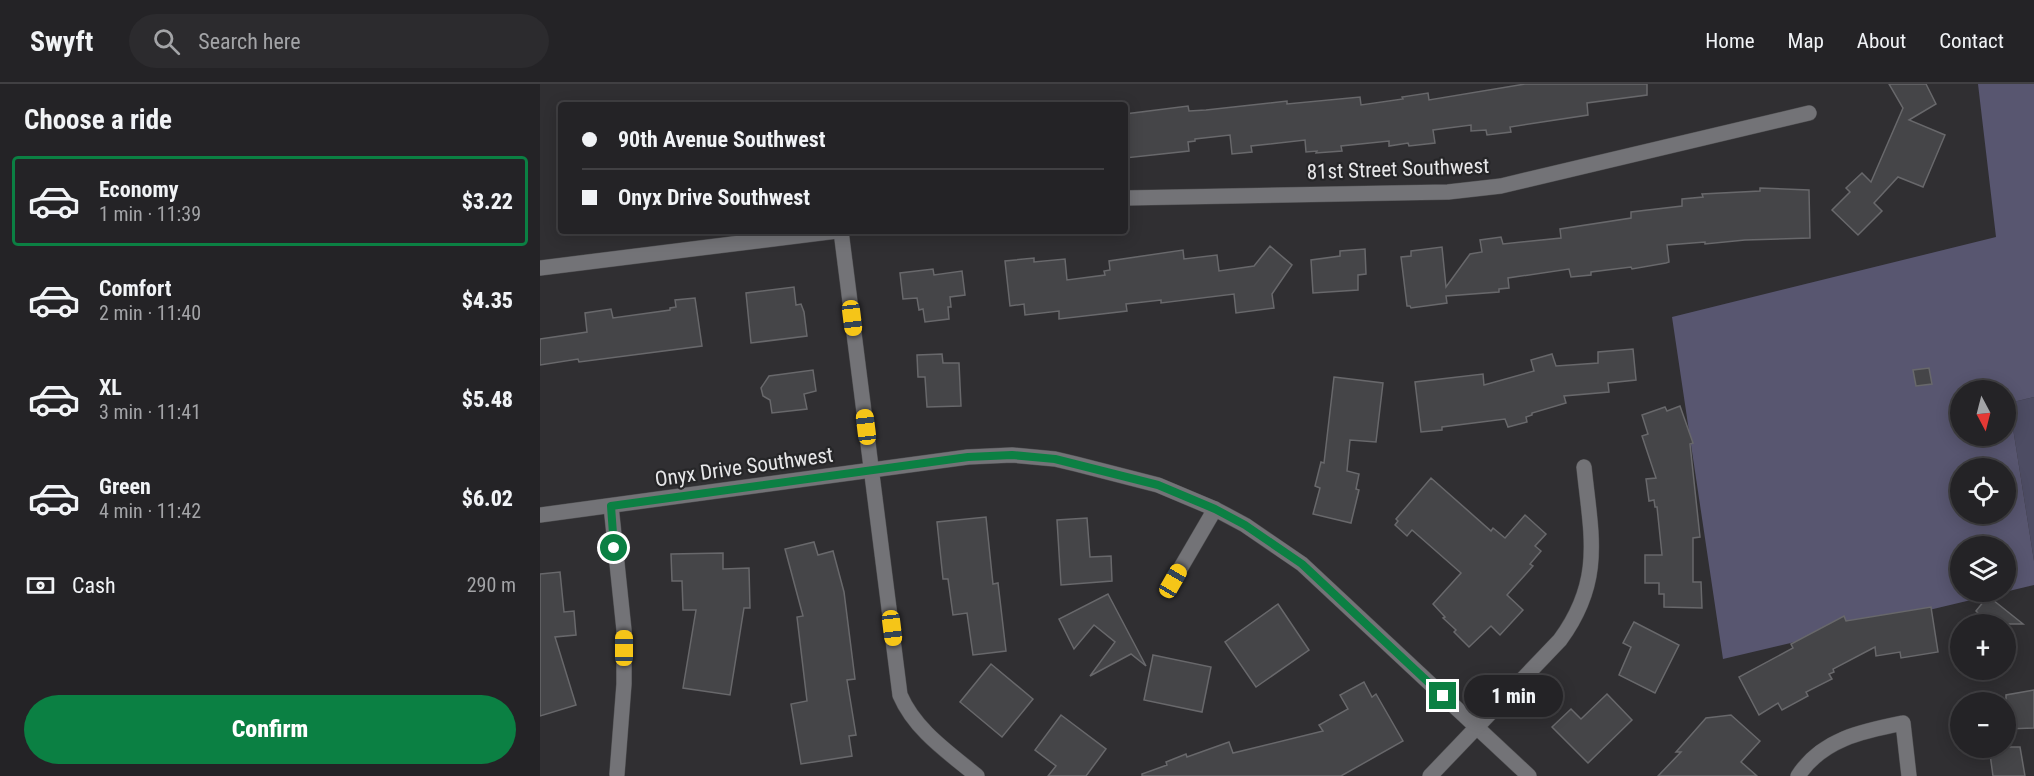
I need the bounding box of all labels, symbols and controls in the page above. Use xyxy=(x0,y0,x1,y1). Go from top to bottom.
search box xyxy=(129,14,549,68)
text: Swyft xyxy=(30,25,93,58)
icon: search xyxy=(150,25,183,58)
text: Search here xyxy=(198,29,301,54)
text: Home xyxy=(1705,29,1755,53)
text: Map xyxy=(1788,29,1824,53)
text: About xyxy=(1857,29,1906,53)
text: Contact xyxy=(1939,29,2004,53)
text: Choose a ride xyxy=(24,104,172,136)
text: 90th Avenue Southwest xyxy=(618,127,825,152)
street label: 81st Street Southwest xyxy=(1306,154,1490,184)
icon: car xyxy=(27,174,81,228)
text: Economy xyxy=(99,177,179,202)
text: Onyx Drive Southwest xyxy=(618,185,810,210)
text: $3.22 xyxy=(462,189,513,214)
text: 1 min · 11:39 xyxy=(99,202,201,226)
icon: car xyxy=(27,273,81,327)
text: Comfort xyxy=(99,276,172,301)
text: $4.35 xyxy=(462,288,513,313)
car xyxy=(841,299,863,337)
text: 2 min · 11:40 xyxy=(99,301,201,325)
icon: car xyxy=(27,372,81,426)
text: XL xyxy=(99,375,122,400)
north arrow xyxy=(1950,380,2016,446)
map controls xyxy=(1950,380,2016,758)
text: $5.48 xyxy=(462,387,513,412)
text: 3 min · 11:41 xyxy=(99,400,201,424)
car xyxy=(855,408,877,446)
street label: Onyx Drive Southwest xyxy=(653,443,835,491)
button: locate xyxy=(1950,458,2016,524)
icon: car xyxy=(27,471,81,525)
text: Green xyxy=(99,474,151,499)
text: $6.02 xyxy=(462,486,513,511)
text: 4 min · 11:42 xyxy=(99,499,201,523)
route start xyxy=(600,534,627,561)
button: layers xyxy=(1950,536,2016,602)
car xyxy=(1156,561,1190,601)
icon: cash xyxy=(24,569,57,602)
text: Cash xyxy=(72,573,116,598)
text: 290 m xyxy=(467,573,516,597)
car xyxy=(881,609,903,647)
button: + xyxy=(1950,614,2016,680)
car xyxy=(615,630,633,666)
callout: 1 min xyxy=(1464,675,1563,717)
route end xyxy=(1429,682,1456,709)
text: 1 min xyxy=(1491,684,1536,708)
button: − xyxy=(1950,692,2016,758)
button: Confirm xyxy=(24,695,516,764)

